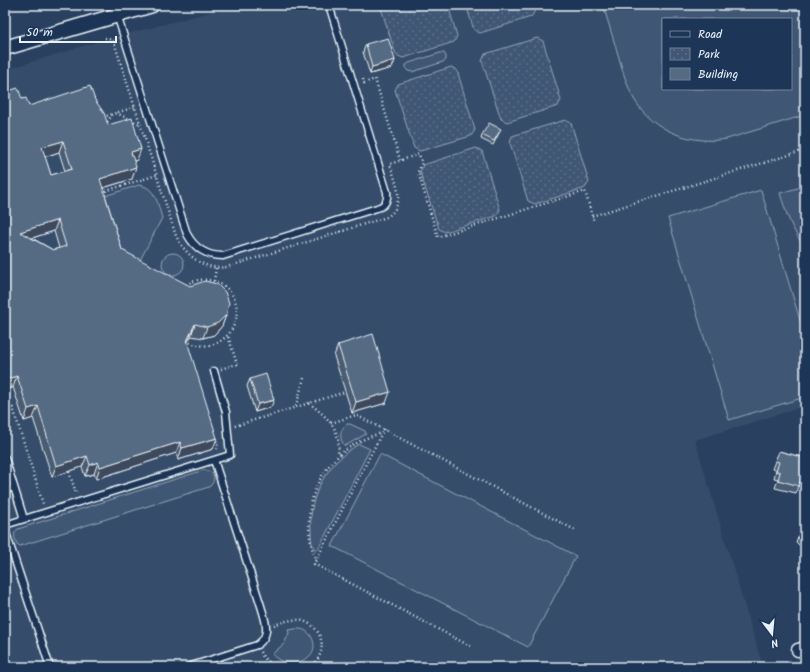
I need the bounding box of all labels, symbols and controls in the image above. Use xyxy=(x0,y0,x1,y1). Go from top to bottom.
scale bar xyxy=(20,18,116,44)
legend xyxy=(662,18,792,90)
text: 50 m xyxy=(26,23,53,42)
text: Road xyxy=(698,25,723,44)
text: Park xyxy=(698,45,720,64)
text: Building xyxy=(698,65,738,84)
north arrow xyxy=(752,614,792,654)
text: N xyxy=(769,633,780,652)

